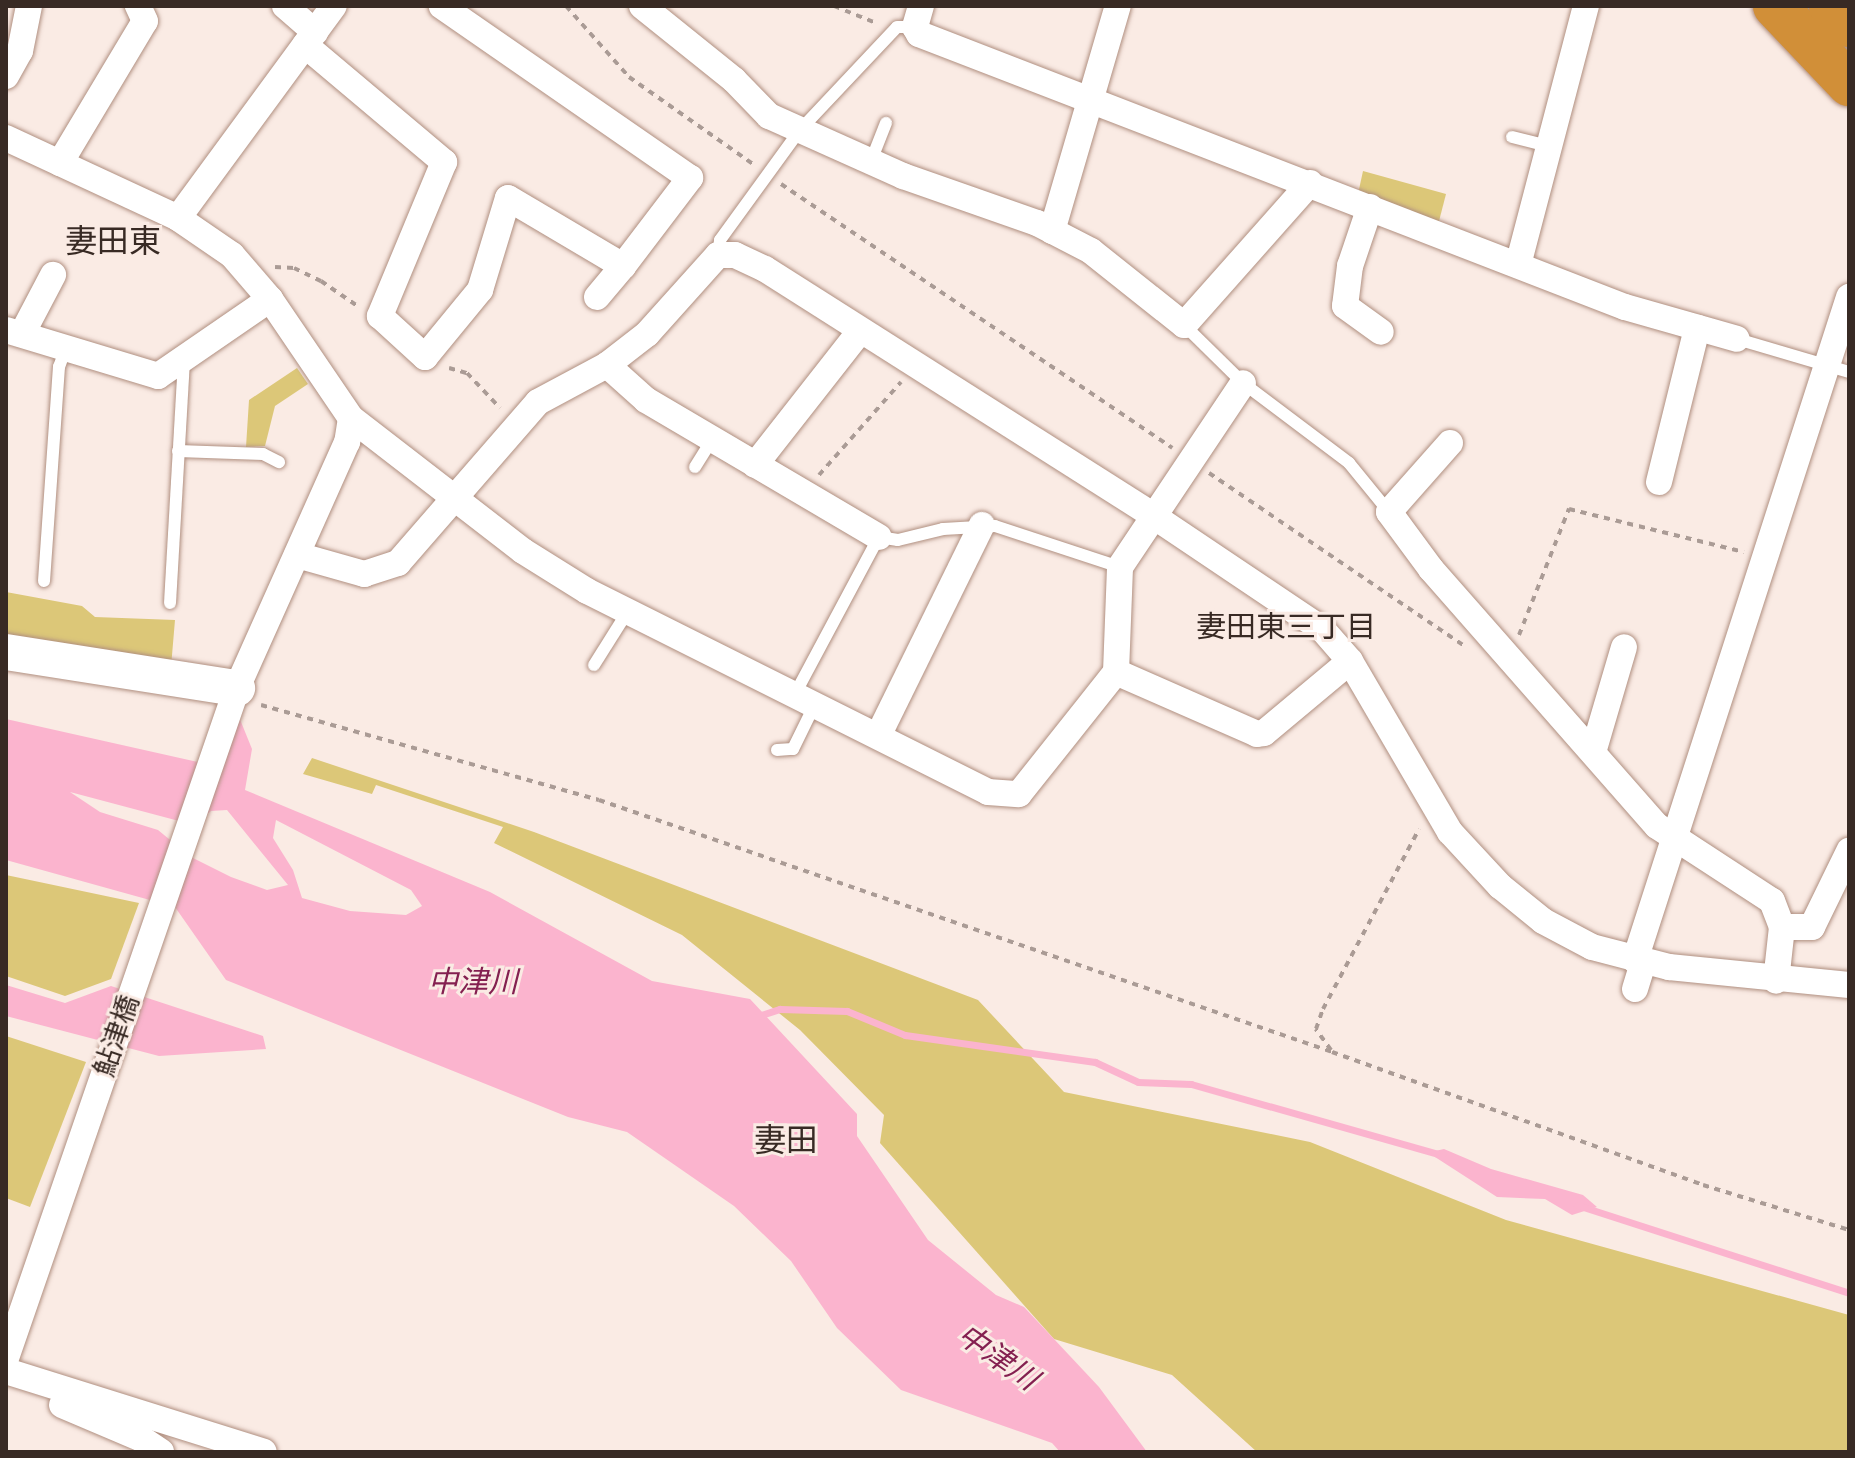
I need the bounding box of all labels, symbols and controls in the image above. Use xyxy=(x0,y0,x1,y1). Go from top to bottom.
district label: 妻田東 xyxy=(65,223,161,261)
district label: 妻田東三丁目 xyxy=(1196,610,1376,646)
water label: 中津川 xyxy=(428,965,518,1001)
street label: 鮎津橋 xyxy=(87,991,147,1081)
district label: 妻田 xyxy=(754,1122,818,1160)
water label: 中津川 xyxy=(950,1317,1044,1399)

